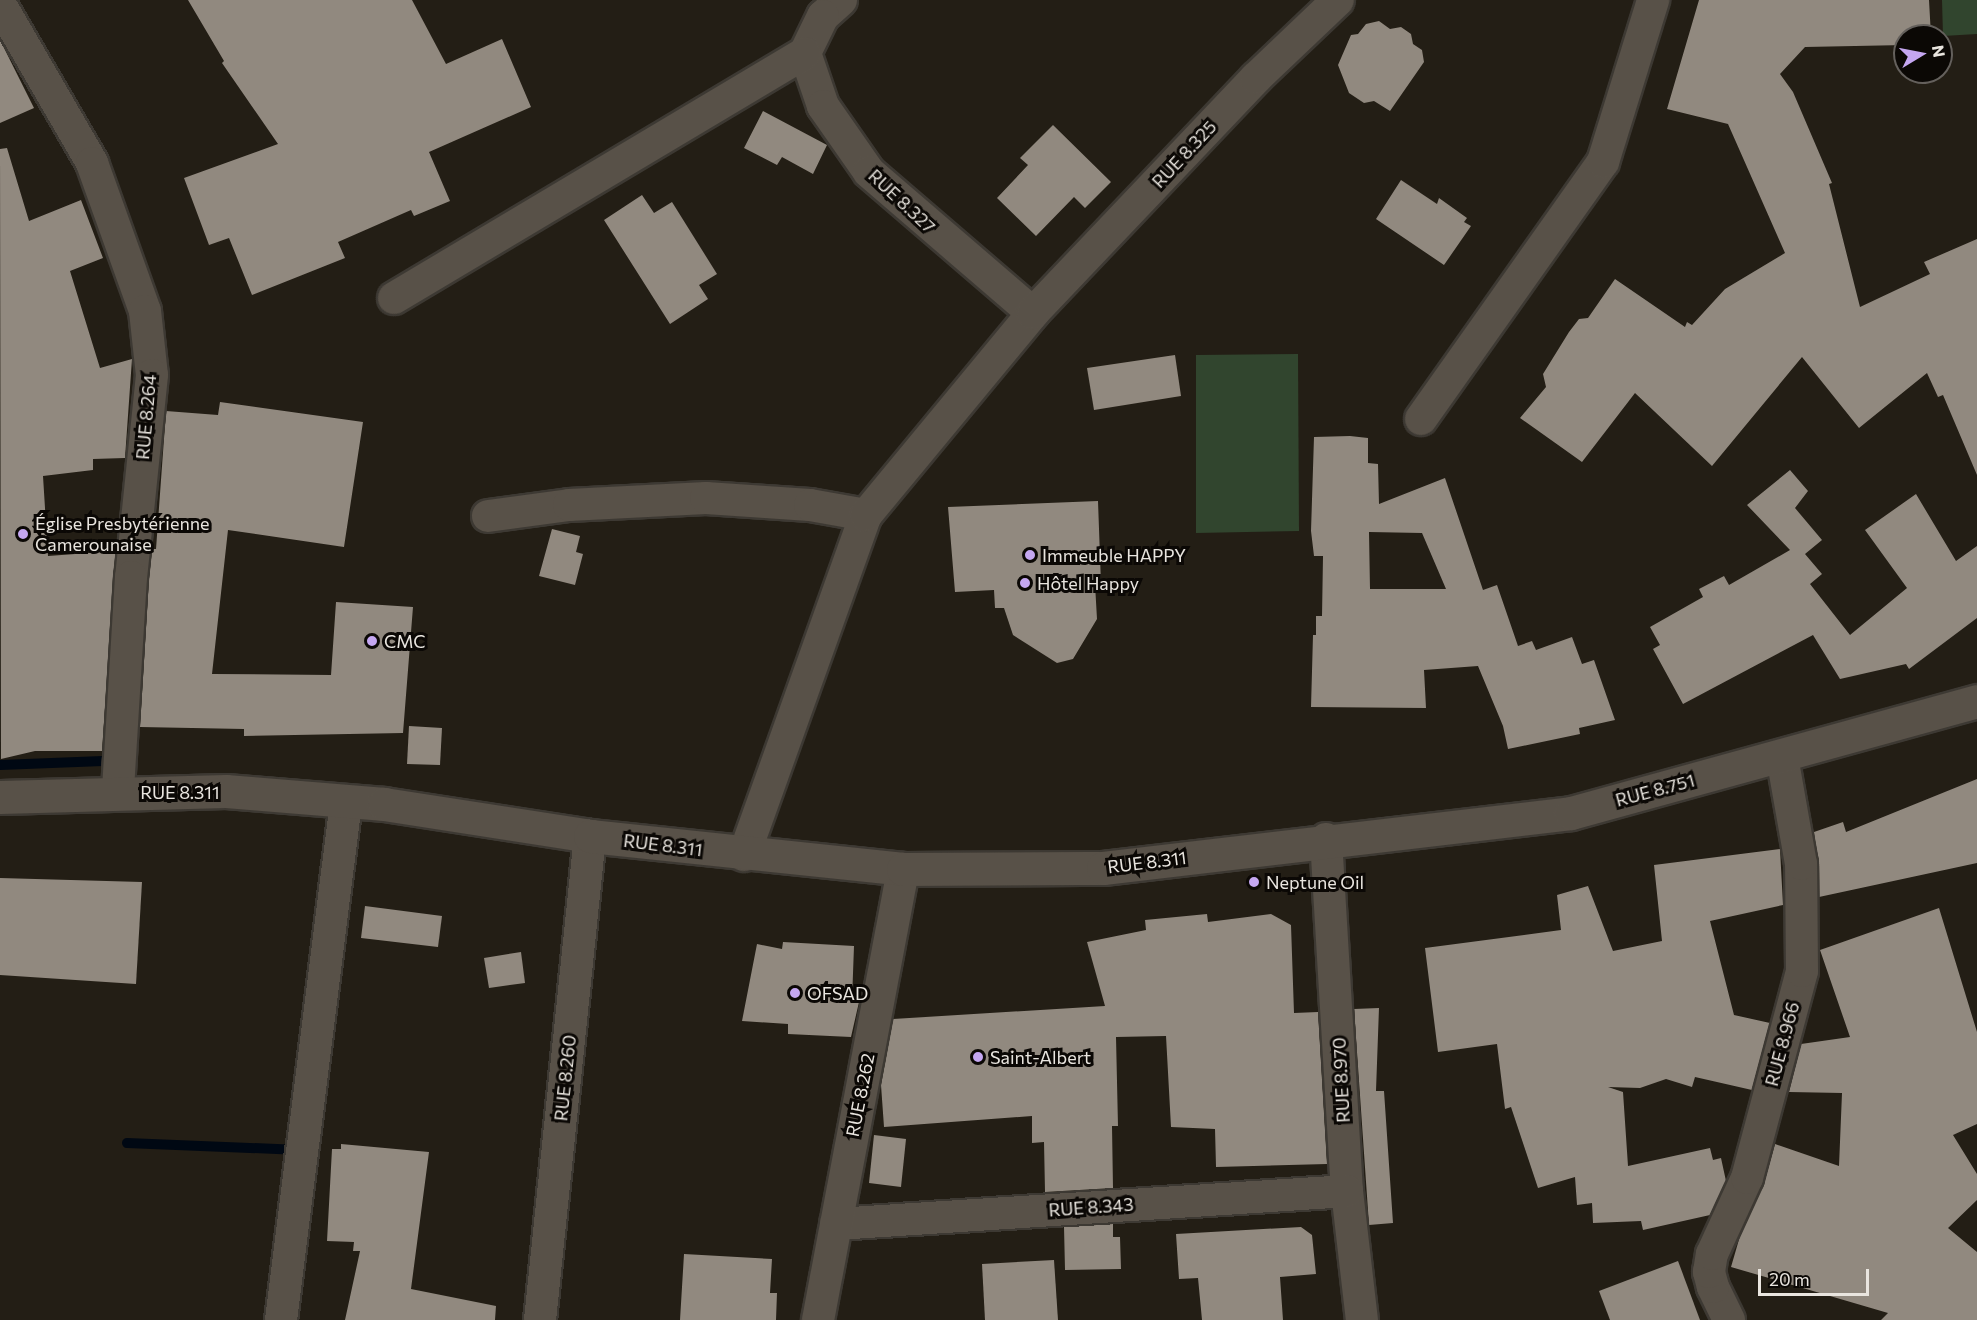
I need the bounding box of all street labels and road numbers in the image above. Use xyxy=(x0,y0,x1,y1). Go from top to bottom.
street label: RUE 8.325 xyxy=(1147,116,1221,192)
street label: RUE 8.327 xyxy=(864,165,940,237)
street label: RUE 8.264 xyxy=(132,373,160,461)
street label: RUE 8.751 xyxy=(1613,769,1697,811)
street label: RUE 8.311 xyxy=(140,781,220,803)
street label: RUE 8.311 xyxy=(622,829,704,861)
street label: RUE 8.311 xyxy=(1106,846,1188,878)
street label: RUE 8.966 xyxy=(1760,1000,1804,1088)
street label: RUE 8.260 xyxy=(550,1034,580,1122)
street label: RUE 8.970 xyxy=(1328,1037,1354,1123)
street label: RUE 8.262 xyxy=(841,1051,879,1139)
street label: RUE 8.343 xyxy=(1048,1193,1134,1221)

